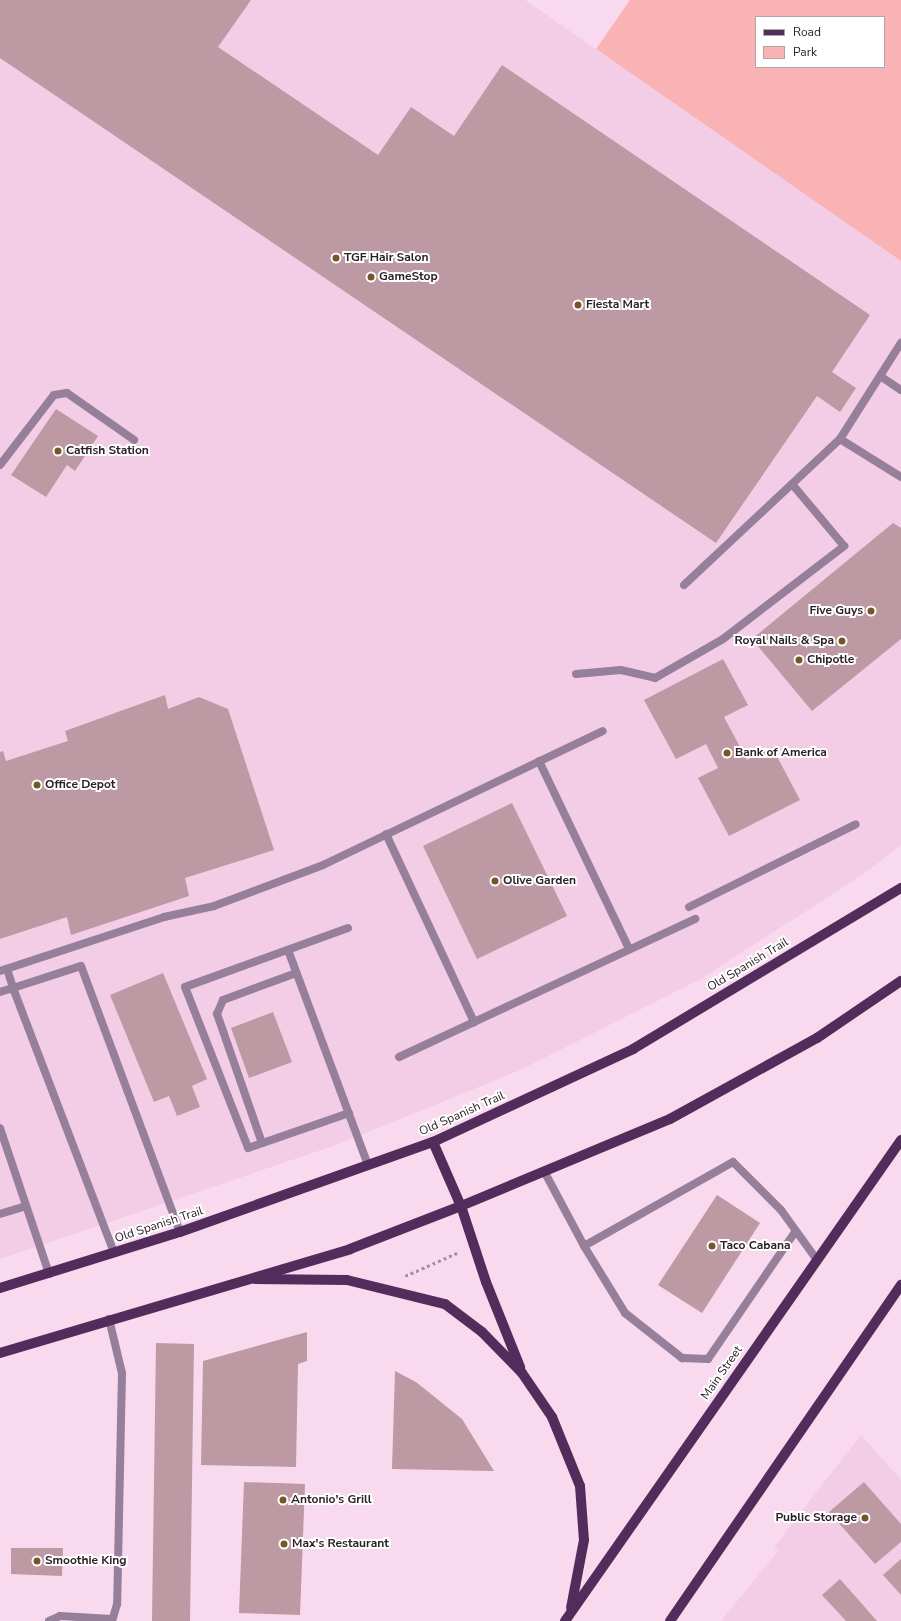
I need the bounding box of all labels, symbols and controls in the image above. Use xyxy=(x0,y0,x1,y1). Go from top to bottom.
legend xyxy=(755,16,885,68)
text: Road xyxy=(793,24,821,40)
text: Park xyxy=(793,44,817,60)
place label: TGF Hair Salon xyxy=(344,251,428,265)
marker: TGF Hair Salon xyxy=(331,253,341,263)
place label: GameStop xyxy=(379,270,438,284)
marker: GameStop xyxy=(366,272,376,282)
place label: Fiesta Mart xyxy=(586,298,649,312)
marker: Fiesta Mart xyxy=(573,300,583,310)
place label: Catfish Station xyxy=(66,444,149,458)
marker: Catfish Station xyxy=(53,446,63,456)
place label: Five Guys xyxy=(809,604,863,618)
marker: Five Guys xyxy=(866,606,876,616)
place label: Royal Nails & Spa xyxy=(735,634,834,648)
marker: Royal Nails & Spa xyxy=(837,636,847,646)
place label: Chipotle xyxy=(807,653,854,667)
marker: Chipotle xyxy=(794,655,804,665)
place label: Bank of America xyxy=(735,746,827,760)
marker: Bank of America xyxy=(722,748,732,758)
place label: Office Depot xyxy=(45,778,115,792)
marker: Office Depot xyxy=(32,780,42,790)
place label: Olive Garden xyxy=(503,874,576,888)
marker: Olive Garden xyxy=(490,876,500,886)
street label: Old Spanish Trail xyxy=(705,935,791,995)
street label: Old Spanish Trail xyxy=(417,1089,507,1139)
street label: Old Spanish Trail xyxy=(113,1204,205,1246)
place label: Taco Cabana xyxy=(720,1239,791,1253)
marker: Taco Cabana xyxy=(707,1241,717,1251)
street label: Main Street xyxy=(698,1343,746,1403)
place label: Antonio's Grill xyxy=(291,1493,372,1507)
marker: Antonio's Grill xyxy=(278,1495,288,1505)
place label: Public Storage xyxy=(775,1511,857,1525)
marker: Public Storage xyxy=(860,1513,870,1523)
place label: Max's Restaurant xyxy=(292,1537,389,1551)
marker: Max's Restaurant xyxy=(279,1539,289,1549)
place label: Smoothie King xyxy=(45,1554,127,1568)
marker: Smoothie King xyxy=(32,1556,42,1566)

